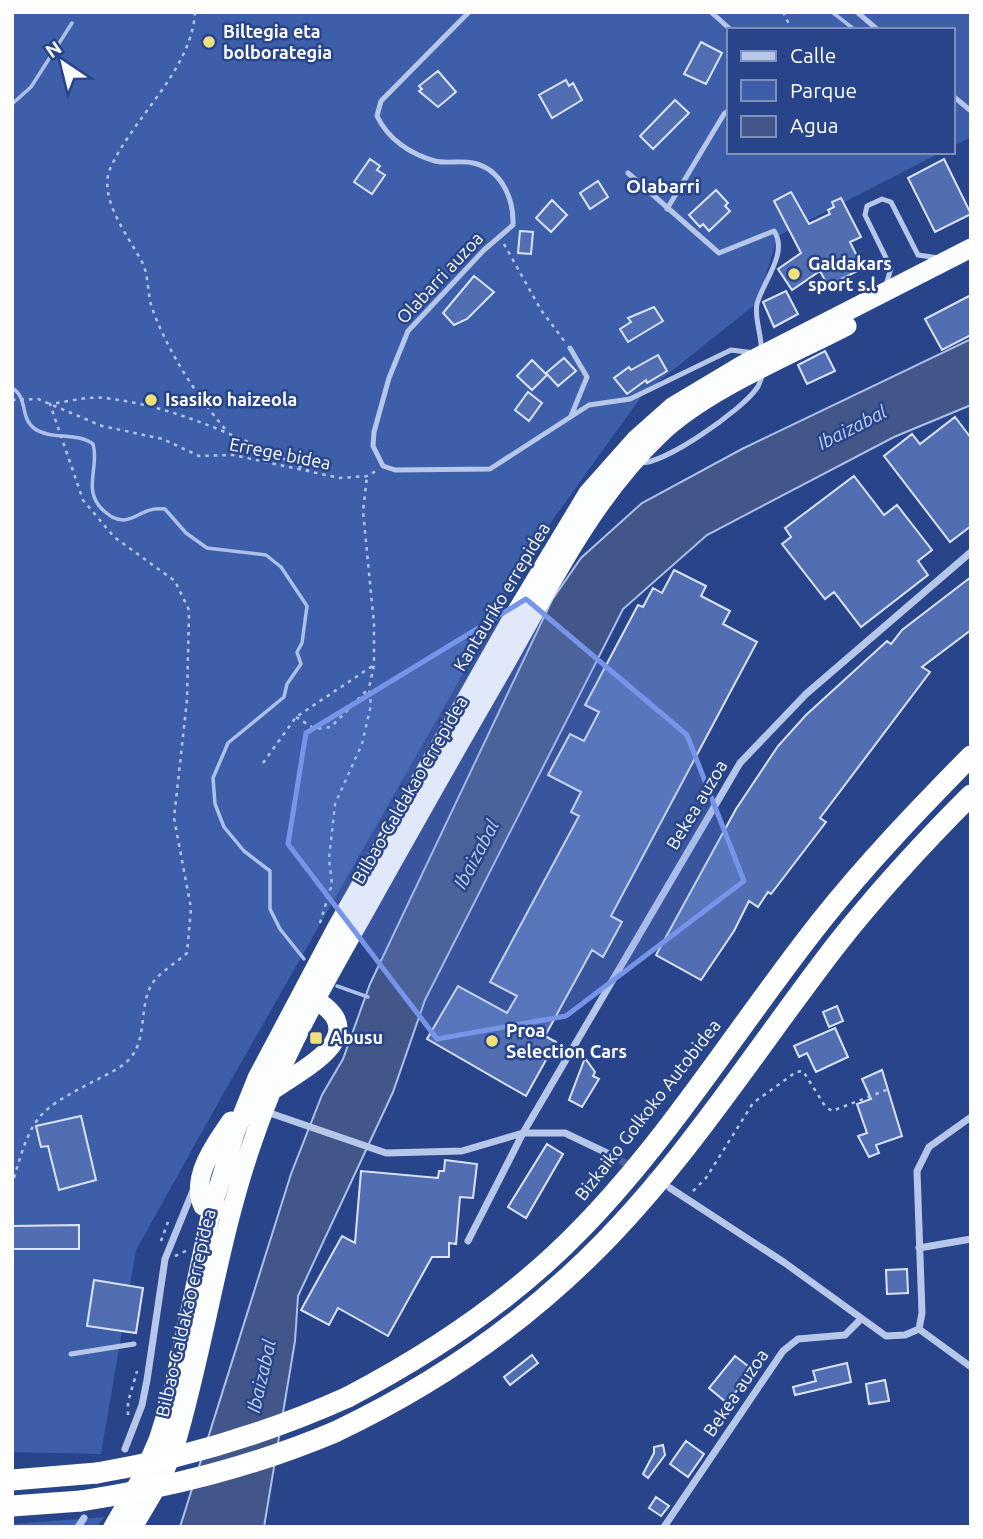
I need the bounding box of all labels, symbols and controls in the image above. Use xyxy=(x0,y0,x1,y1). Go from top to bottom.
place label: Biltegia eta bolborategia xyxy=(223,21,332,62)
north arrow xyxy=(28,28,98,98)
legend xyxy=(727,28,955,154)
marker: Biltegia eta bolborategia xyxy=(201,34,217,50)
text: N xyxy=(41,36,65,62)
text: Calle xyxy=(790,43,836,67)
text: Parque xyxy=(790,78,857,102)
text: Agua xyxy=(790,113,839,137)
district label: Olabarri xyxy=(626,175,700,197)
street label: Olabarri auzoa xyxy=(392,228,487,327)
place label: Galdakars sport s.l xyxy=(808,253,892,294)
marker: Galdakars sport s.l xyxy=(786,266,802,282)
place label: Isasiko haizeola xyxy=(165,389,297,409)
marker: Isasiko haizeola xyxy=(143,392,159,408)
water label: Ibaizabal xyxy=(814,400,891,454)
street label: Errege bidea xyxy=(228,433,333,473)
street label: Kantauriko errepidea xyxy=(449,519,553,674)
street label: Bilbao-Galdakao errepidea xyxy=(347,692,471,887)
street label: Bekea auzoa xyxy=(662,756,731,853)
water label: Ibaizabal xyxy=(449,815,504,892)
street label: Bizkaiko Golkoko Autobidea xyxy=(570,1015,724,1204)
place label: Proa Selection Cars xyxy=(506,1020,627,1061)
place label: Abusu xyxy=(330,1027,383,1047)
marker: Abusu xyxy=(308,1030,324,1046)
marker: Proa Selection Cars xyxy=(484,1033,500,1049)
street label: Bilbao-Galdakao errepidea xyxy=(151,1207,219,1419)
water label: Ibaizabal xyxy=(242,1336,280,1415)
street label: Bekea auzoa xyxy=(699,1345,772,1440)

